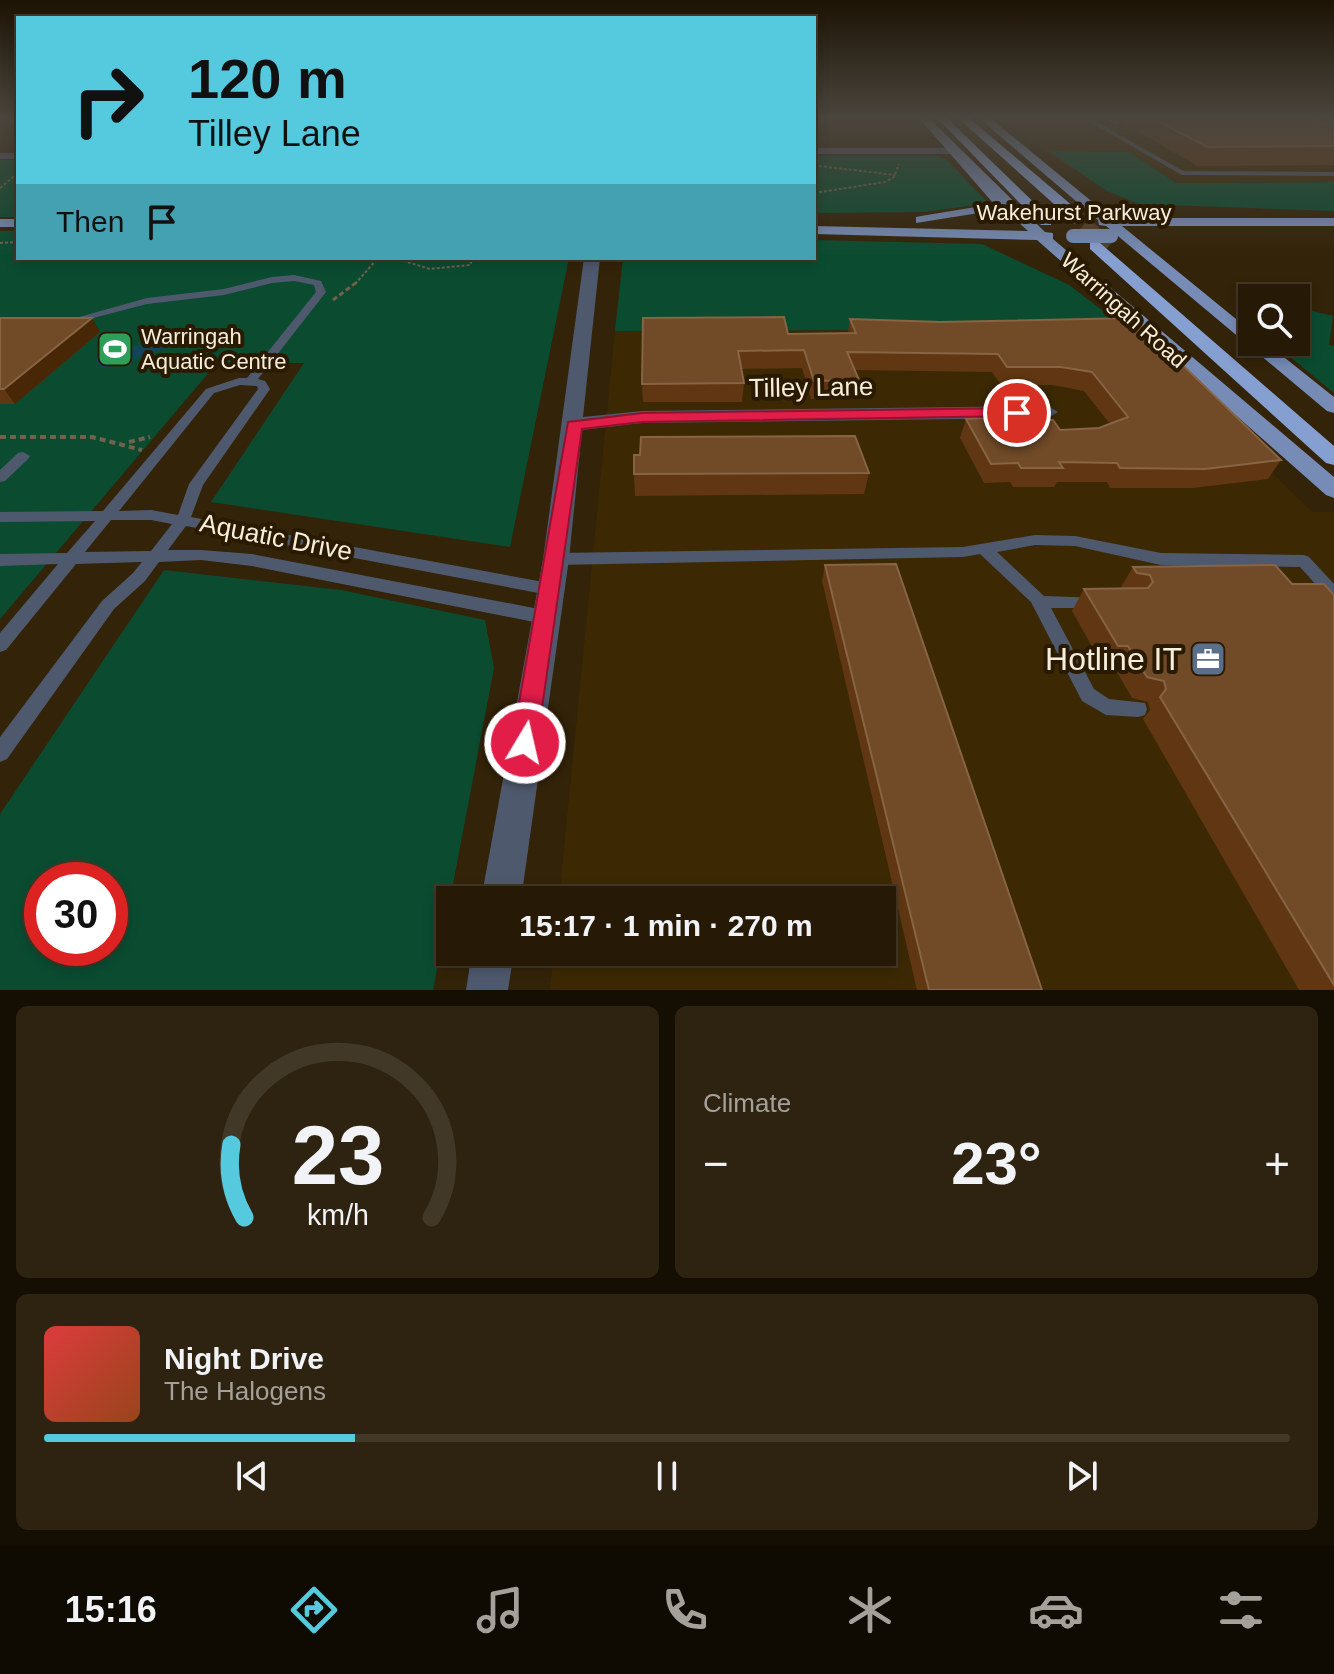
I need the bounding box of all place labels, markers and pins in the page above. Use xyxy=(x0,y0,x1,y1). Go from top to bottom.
place label: Warringah Aquatic Centre xyxy=(141,324,287,374)
sports icon: Warringah Aquatic Centre xyxy=(96,330,134,368)
pin xyxy=(983,379,1051,447)
office icon: Hotline IT xyxy=(1189,640,1227,678)
place label: Hotline IT xyxy=(1045,641,1182,677)

